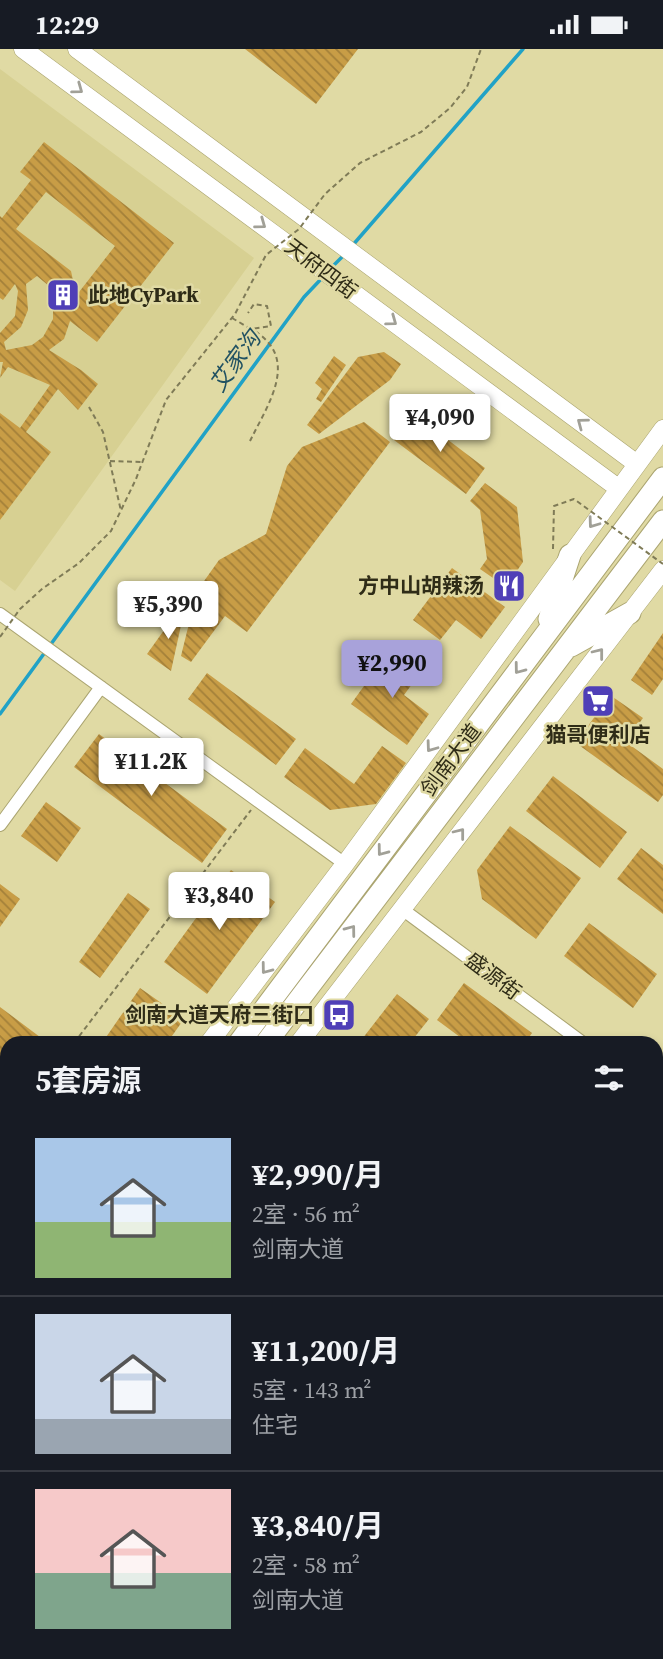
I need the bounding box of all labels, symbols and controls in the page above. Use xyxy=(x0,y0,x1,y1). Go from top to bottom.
text: 12:29 xyxy=(35,7,99,43)
one-way arrow xyxy=(70,81,83,94)
one-way arrow xyxy=(253,216,266,229)
street label: 天府四街 xyxy=(279,232,364,305)
building icon: 此地CyPark xyxy=(44,276,82,314)
place label: 此地CyPark xyxy=(88,280,199,309)
one-way arrow xyxy=(384,313,397,326)
water label: 艾家沟 xyxy=(202,321,270,398)
pin: ¥4,090 xyxy=(383,395,497,454)
text: ¥4,090 xyxy=(405,401,475,433)
one-way arrow xyxy=(577,419,590,432)
one-way arrow xyxy=(589,515,601,528)
restaurant icon: 方中山胡辣汤 xyxy=(490,567,528,605)
place label: 方中山胡辣汤 xyxy=(358,571,484,600)
pin: ¥5,390 xyxy=(111,581,225,641)
text: ¥5,390 xyxy=(133,588,203,620)
pin: ¥2,990 xyxy=(335,641,449,700)
text: ¥2,990 xyxy=(357,647,427,679)
one-way arrow xyxy=(591,648,604,661)
one-way arrow xyxy=(514,662,527,674)
supermarket icon: 猫哥便利店 xyxy=(579,682,617,720)
street label: 剑南大道 xyxy=(414,717,487,802)
place label: 猫哥便利店 xyxy=(546,720,651,749)
pin: ¥11.2K xyxy=(94,739,208,798)
one-way arrow xyxy=(426,739,439,752)
text: ¥11.2K xyxy=(115,745,187,777)
one-way arrow xyxy=(452,829,465,841)
one-way arrow xyxy=(378,844,391,856)
pin: ¥3,840 xyxy=(162,873,276,932)
text: ¥3,840 xyxy=(184,879,254,911)
one-way arrow xyxy=(343,925,356,938)
street label: 盛源街 xyxy=(459,945,527,1006)
one-way arrow xyxy=(261,961,274,973)
bus stop icon: 剑南大道天府三街口 xyxy=(320,996,358,1034)
place label: 剑南大道天府三街口 xyxy=(125,1000,314,1029)
icon: filters xyxy=(590,1059,628,1097)
text: 5套房源 xyxy=(35,1060,141,1101)
text: ¥2,990/月 xyxy=(252,1154,384,1195)
icon: home xyxy=(91,1166,175,1250)
text: 2室 · 56 m² xyxy=(252,1198,360,1230)
text: 剑南大道 xyxy=(252,1233,344,1265)
text: ¥11,200/月 xyxy=(252,1330,400,1371)
icon: home xyxy=(91,1342,175,1426)
text: 5室 · 143 m² xyxy=(252,1374,372,1406)
text: 住宅 xyxy=(252,1409,298,1441)
text: ¥3,840/月 xyxy=(252,1505,384,1546)
icon: home xyxy=(91,1517,175,1601)
text: 2室 · 58 m² xyxy=(252,1549,360,1581)
text: 剑南大道 xyxy=(252,1584,344,1616)

